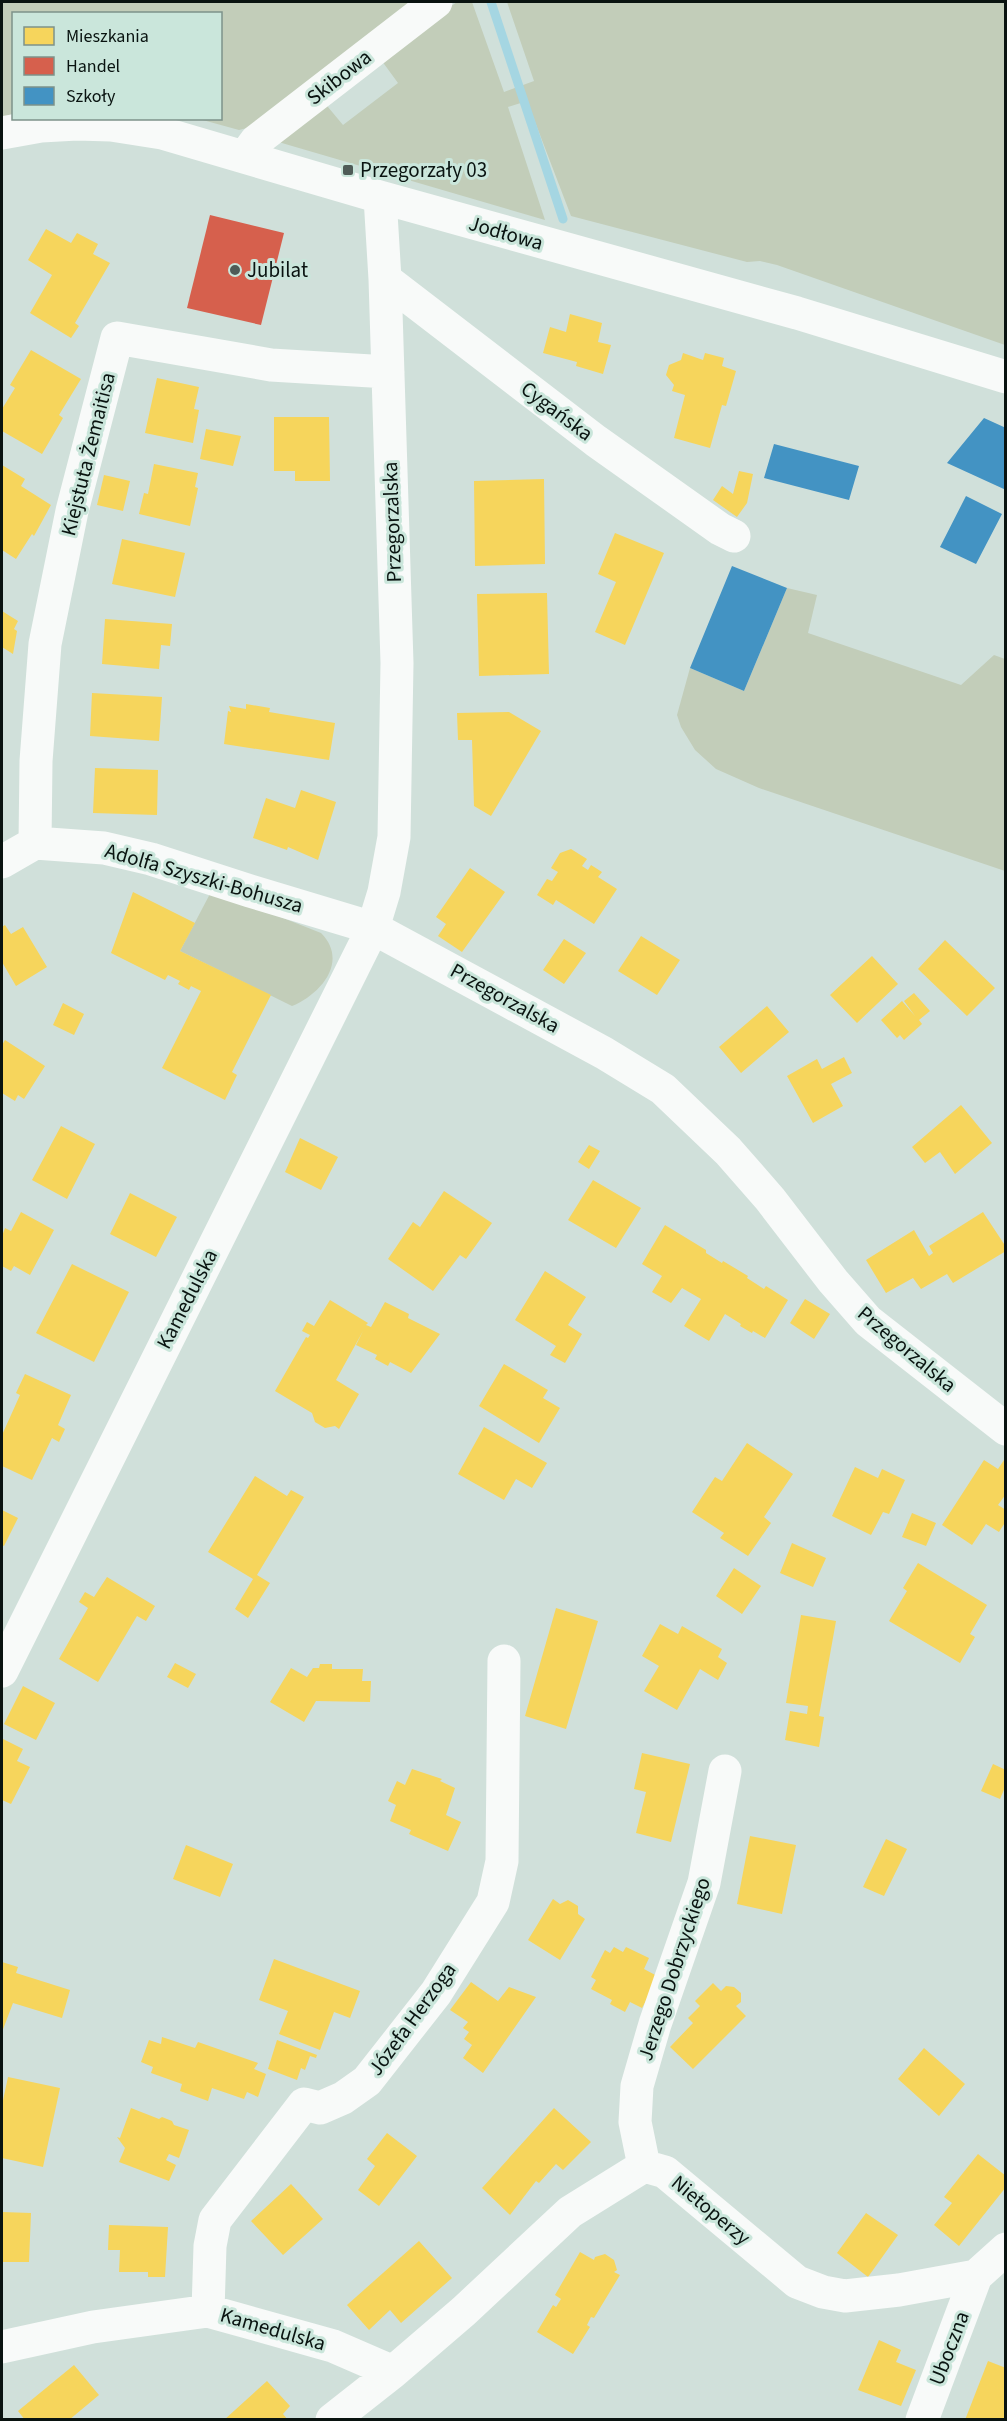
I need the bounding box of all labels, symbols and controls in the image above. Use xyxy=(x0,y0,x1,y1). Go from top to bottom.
legend xyxy=(12,12,222,120)
text: Mieszkania xyxy=(66,24,149,49)
street label: Skibowa xyxy=(300,42,378,112)
text: Handel xyxy=(66,54,120,79)
text: Szkoły xyxy=(66,84,116,109)
place label: Przegorzały 03 xyxy=(360,155,487,185)
marker: Przegorzały 03 xyxy=(341,163,355,177)
street label: Jodłowa xyxy=(465,208,547,258)
place label: Jubilat xyxy=(247,255,308,285)
marker: Jubilat xyxy=(228,263,242,277)
street label: Kiejstuta Żemaitisa xyxy=(53,369,123,539)
street label: Cygańska xyxy=(515,374,599,448)
street label: Przegorzalska xyxy=(375,461,409,583)
street label: Adolfa Szyszki-Bohusza xyxy=(102,835,306,921)
street label: Przegorzalska xyxy=(445,956,565,1040)
street label: Kamedulska xyxy=(149,1244,225,1354)
street label: Przegorzalska xyxy=(851,1299,963,1399)
street label: Jerzego Dobrzyckiego xyxy=(630,1873,718,2065)
street label: Józefa Herzoga xyxy=(361,1956,463,2082)
street label: Nietoperzy xyxy=(665,2168,757,2252)
street label: Kamedulska xyxy=(217,2300,329,2358)
street label: Uboczna xyxy=(921,2307,977,2389)

